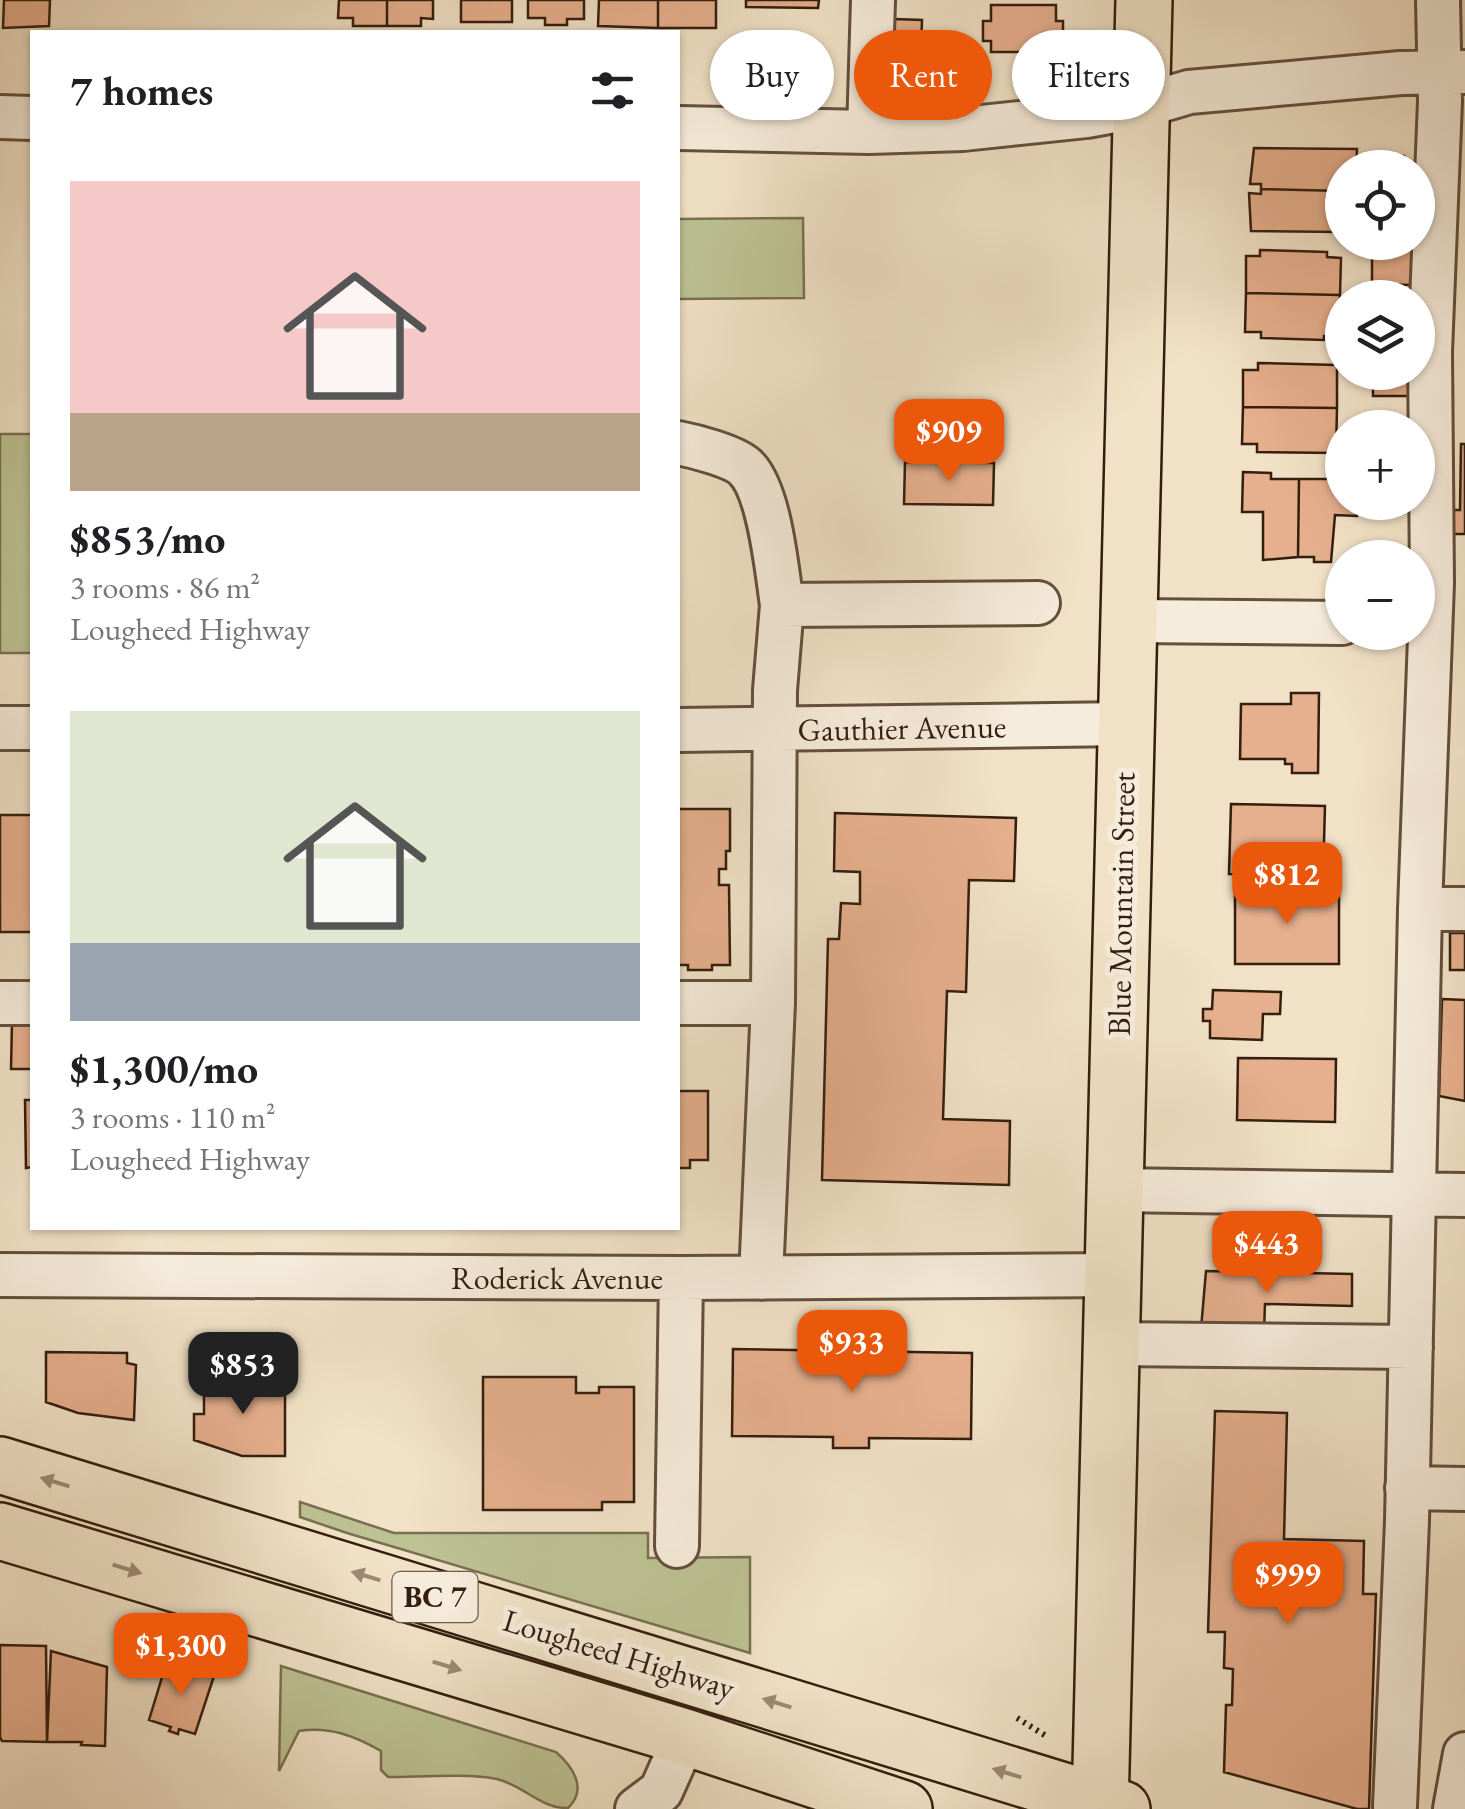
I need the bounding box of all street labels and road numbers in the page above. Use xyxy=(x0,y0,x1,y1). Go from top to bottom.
street label: Gauthier Avenue xyxy=(797,705,1007,751)
street label: Blue Mountain Street xyxy=(1098,772,1144,1036)
street label: Roderick Avenue xyxy=(451,1257,663,1299)
road number: BC 7 xyxy=(392,1572,478,1622)
street label: Lougheed Highway xyxy=(498,1599,741,1709)

